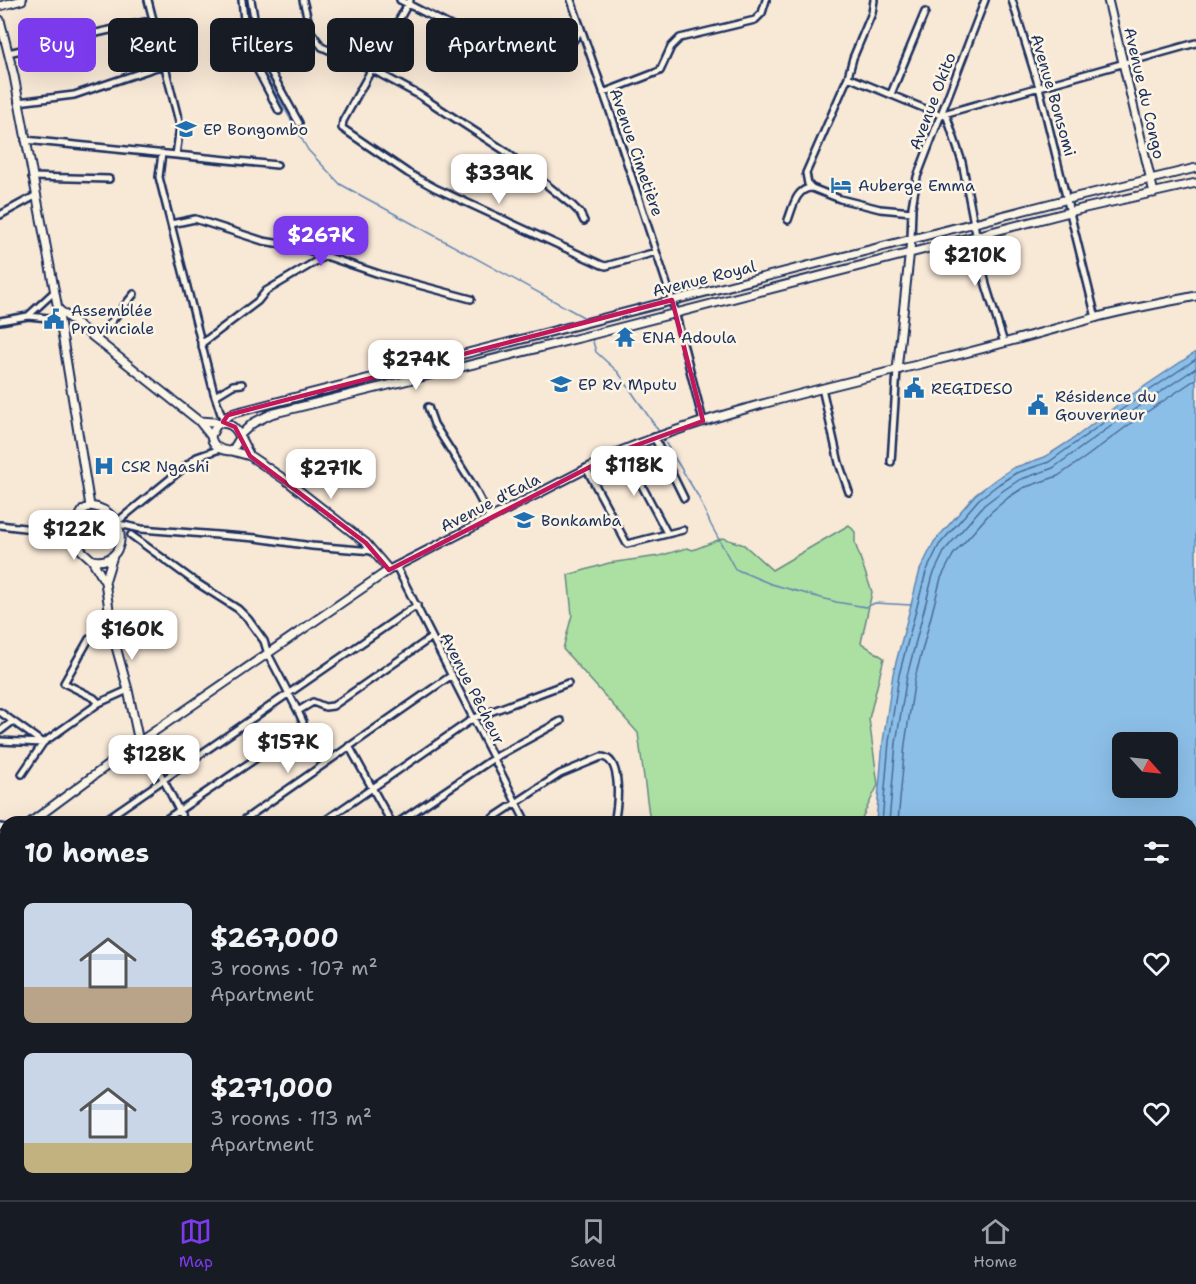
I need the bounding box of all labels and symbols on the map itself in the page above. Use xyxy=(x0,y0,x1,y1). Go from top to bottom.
street label: Avenue du Congo xyxy=(1119,25,1170,161)
street label: Avenue Bonsomi xyxy=(1026,32,1081,159)
street label: Avenue Okito xyxy=(904,49,961,153)
street label: Avenue Cimetière xyxy=(605,85,668,219)
school or university icon: EP Bongombo xyxy=(174,117,198,141)
place label: EP Bongombo xyxy=(203,119,308,140)
pin: $339K xyxy=(457,154,541,205)
hotel icon: Auberge Emma xyxy=(829,173,853,197)
place label: Auberge Emma xyxy=(858,175,975,196)
pin: $267K xyxy=(279,216,363,267)
pin: $210K xyxy=(933,236,1017,287)
street label: Avenue Royal xyxy=(650,255,758,301)
place label: Assemblée Provinciale xyxy=(71,300,154,339)
public building icon: Assemblée Provinciale xyxy=(42,307,66,331)
temple icon: ENA Adoula xyxy=(613,325,637,349)
place label: ENA Adoula xyxy=(642,327,736,348)
pin: $274K xyxy=(374,340,458,391)
school or university icon: EP Rv Mputu xyxy=(549,372,573,396)
place label: EP Rv Mputu xyxy=(578,374,677,395)
public building icon: REGIDESO xyxy=(902,376,926,400)
place label: REGIDESO xyxy=(931,378,1013,399)
place label: Résidence du Gouverneur xyxy=(1055,386,1156,425)
public building icon: Résidence du Gouverneur xyxy=(1026,393,1050,417)
pin: $118K xyxy=(592,446,676,497)
pin: $271K xyxy=(289,449,373,500)
hospital icon: CSR Ngashi xyxy=(92,454,116,478)
place label: CSR Ngashi xyxy=(121,456,210,477)
street label: Avenue d'Eala xyxy=(437,468,544,537)
school or university icon: Bonkamba xyxy=(512,508,536,532)
pin: $122K xyxy=(32,510,116,561)
place label: Bonkamba xyxy=(541,510,622,531)
pin: $160K xyxy=(90,610,174,661)
street label: Avenue Pêcheur xyxy=(435,629,510,748)
pin: $157K xyxy=(246,723,330,774)
north arrow xyxy=(1112,732,1178,798)
pin: $128K xyxy=(112,735,196,786)

